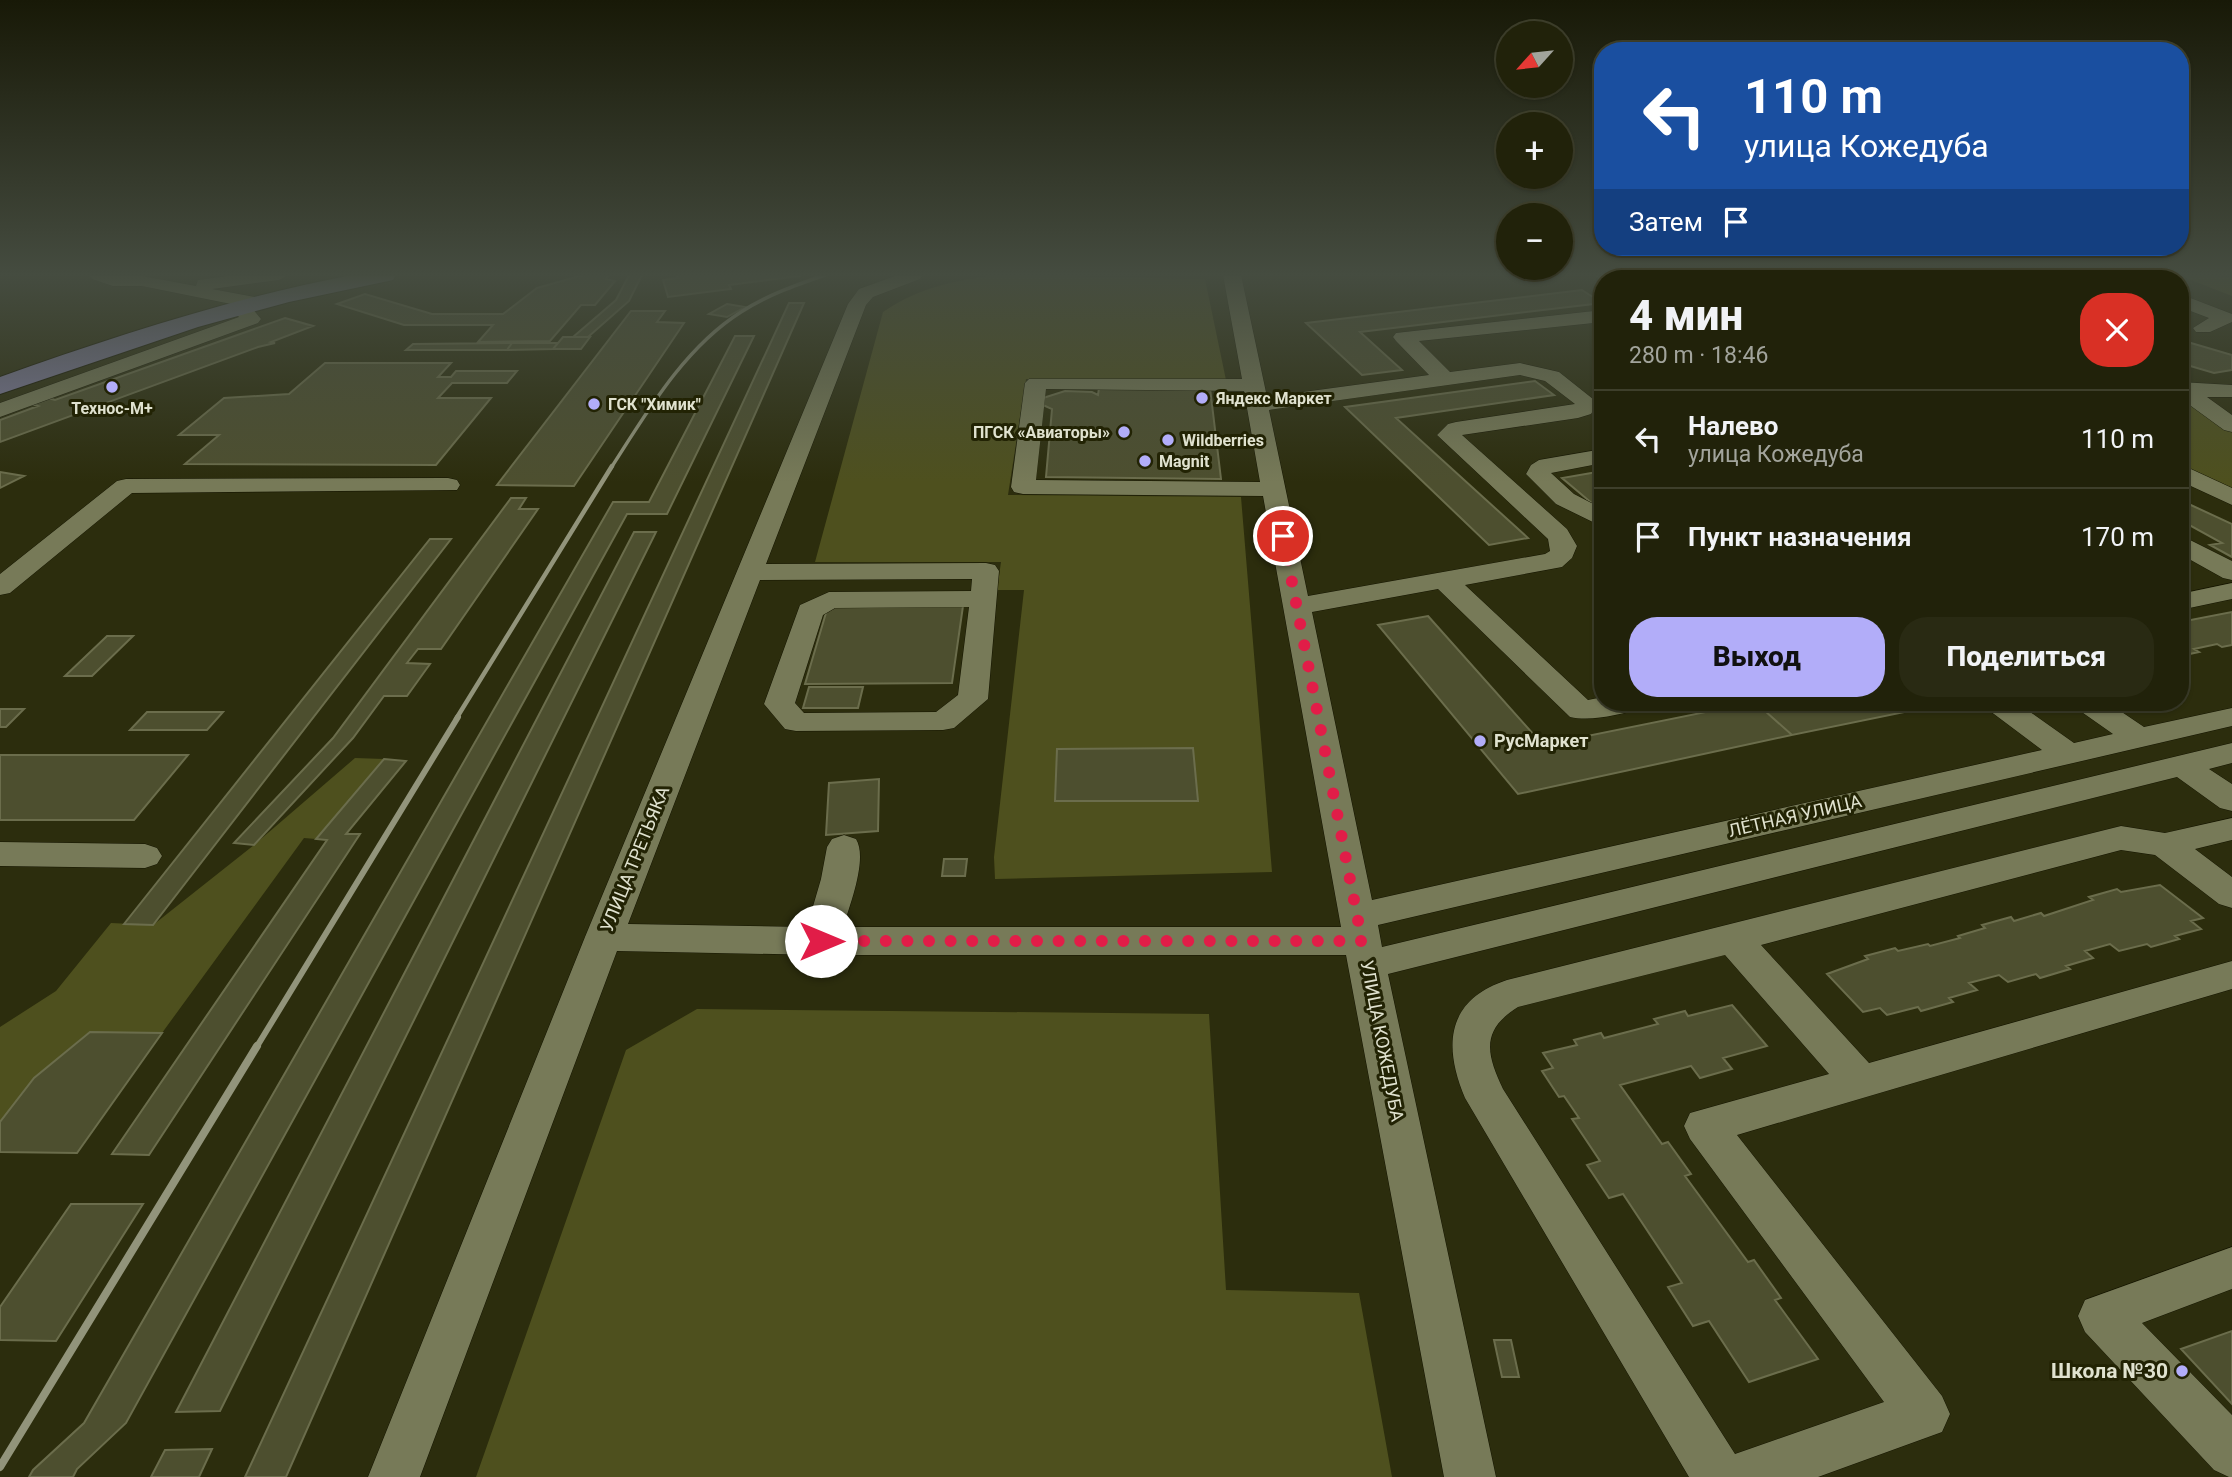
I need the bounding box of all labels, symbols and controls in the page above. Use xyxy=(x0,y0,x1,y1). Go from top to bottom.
north arrow xyxy=(1496,21,1573,98)
map controls xyxy=(1496,21,1573,280)
text: 110 m xyxy=(1744,68,1883,125)
icon: left xyxy=(1629,70,1720,161)
button: + xyxy=(1496,112,1573,189)
text: улица Кожедуба xyxy=(1744,127,1989,165)
button: − xyxy=(1496,203,1573,280)
icon: arrive xyxy=(1717,203,1755,241)
text: Затем xyxy=(1629,207,1703,237)
text: 4 мин xyxy=(1629,291,1743,340)
button: close xyxy=(2080,293,2154,367)
text: 280 m · 18:46 xyxy=(1629,342,1768,369)
marker: Технос-М+ xyxy=(104,379,120,395)
place label: Яндекс Маркет xyxy=(1215,389,1332,408)
marker: Яндекс Маркет xyxy=(1194,390,1210,406)
place label: ГСК "Химик" xyxy=(608,395,701,414)
marker: ГСК "Химик" xyxy=(586,396,602,412)
place label: Технос-М+ xyxy=(71,399,153,418)
text: Налево xyxy=(1688,411,1778,441)
icon: left xyxy=(1629,420,1667,458)
place label: ПГСК «Авиаторы» xyxy=(973,423,1110,442)
marker: ПГСК «Авиаторы» xyxy=(1116,424,1132,440)
text: 110 m xyxy=(2081,424,2154,454)
place label: Wildberries xyxy=(1182,431,1264,450)
marker: Wildberries xyxy=(1160,432,1176,448)
text: улица Кожедуба xyxy=(1688,441,1864,468)
place label: Magnit xyxy=(1159,452,1210,471)
marker: Magnit xyxy=(1137,453,1153,469)
pin xyxy=(1253,506,1313,566)
icon: arrive xyxy=(1264,517,1302,555)
icon: arrive xyxy=(1629,518,1667,556)
text: Пункт назначения xyxy=(1688,522,1912,552)
text: 170 m xyxy=(2081,522,2154,552)
button: Выход xyxy=(1629,617,1885,697)
button: Поделиться xyxy=(1899,617,2154,697)
place label: РусМаркет xyxy=(1494,730,1588,751)
marker: РусМаркет xyxy=(1472,733,1488,749)
street label: УЛИЦА ТРЕТЬЯКА xyxy=(596,783,673,935)
street label: ЛЁТНАЯ УЛИЦА xyxy=(1726,790,1864,841)
position arrow xyxy=(784,904,858,978)
street label: УЛИЦА КОЖЕДУБА xyxy=(1357,958,1408,1124)
place label: Школа №30 xyxy=(2051,1359,2168,1383)
marker: Школа №30 xyxy=(2174,1363,2190,1379)

